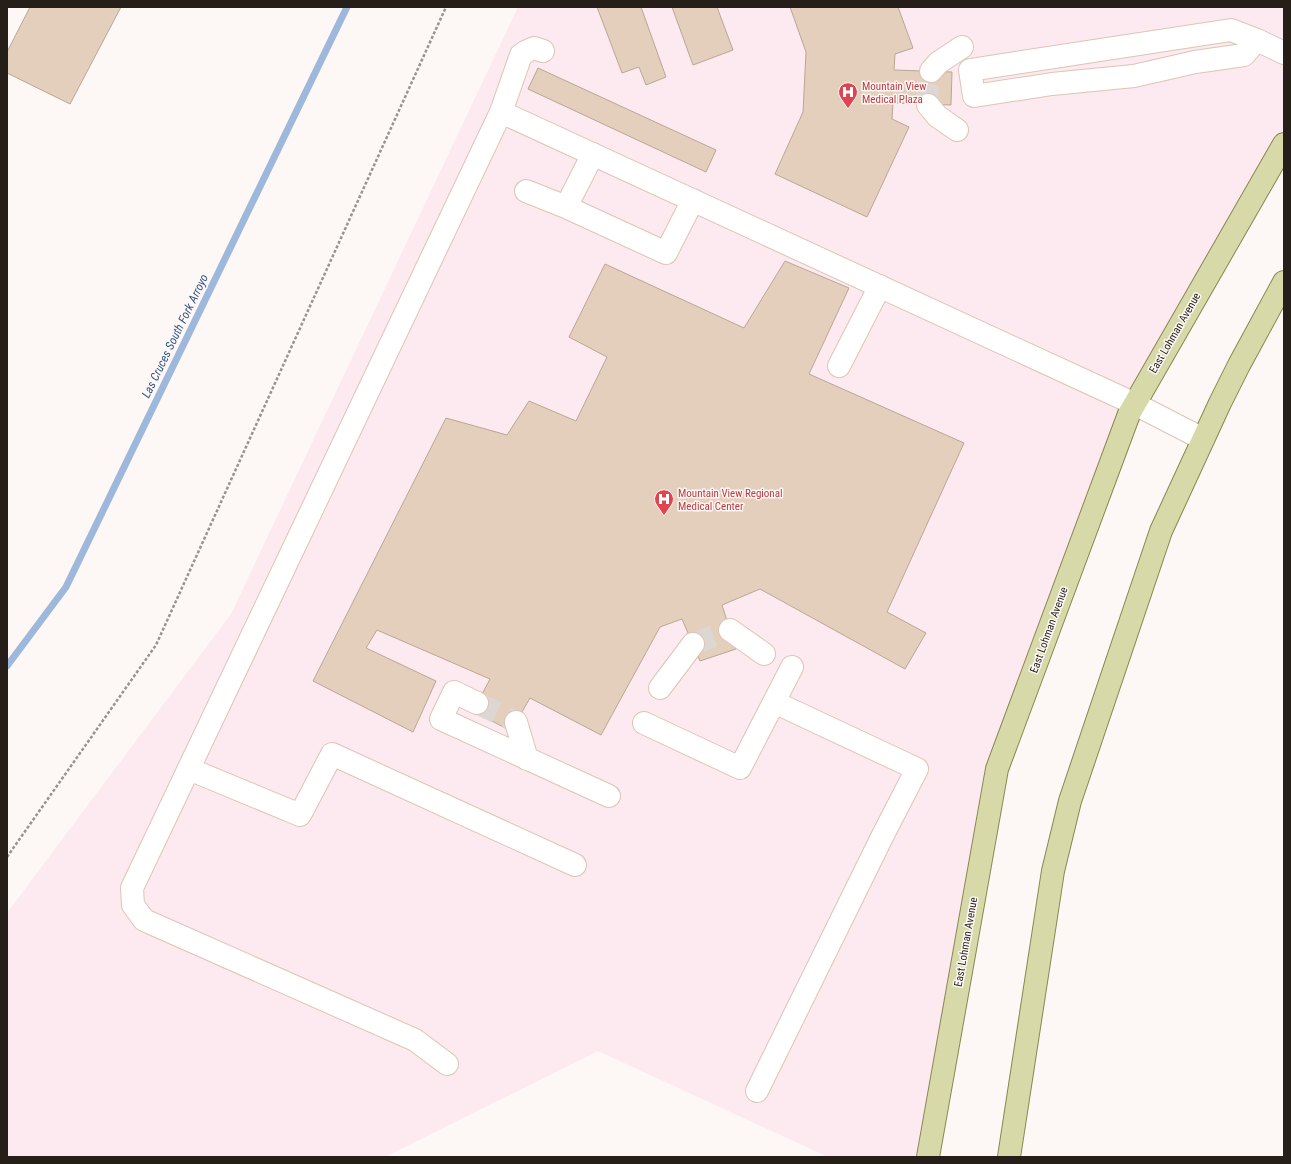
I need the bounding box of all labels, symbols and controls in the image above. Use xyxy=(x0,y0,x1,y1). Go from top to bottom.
place label: Mountain View Medical Plaza xyxy=(862,80,926,106)
hospital icon: Mountain View Medical Plaza xyxy=(837,81,859,109)
water label: Las Cruces South Fork Arroyo xyxy=(139,272,211,400)
street label: East Lohman Avenue xyxy=(1147,290,1203,376)
place label: Mountain View Regional Medical Center xyxy=(678,487,782,513)
hospital icon: Mountain View Regional Medical Center xyxy=(653,488,675,516)
street label: East Lohman Avenue xyxy=(1027,585,1071,675)
street label: East Lohman Avenue xyxy=(952,896,980,988)

